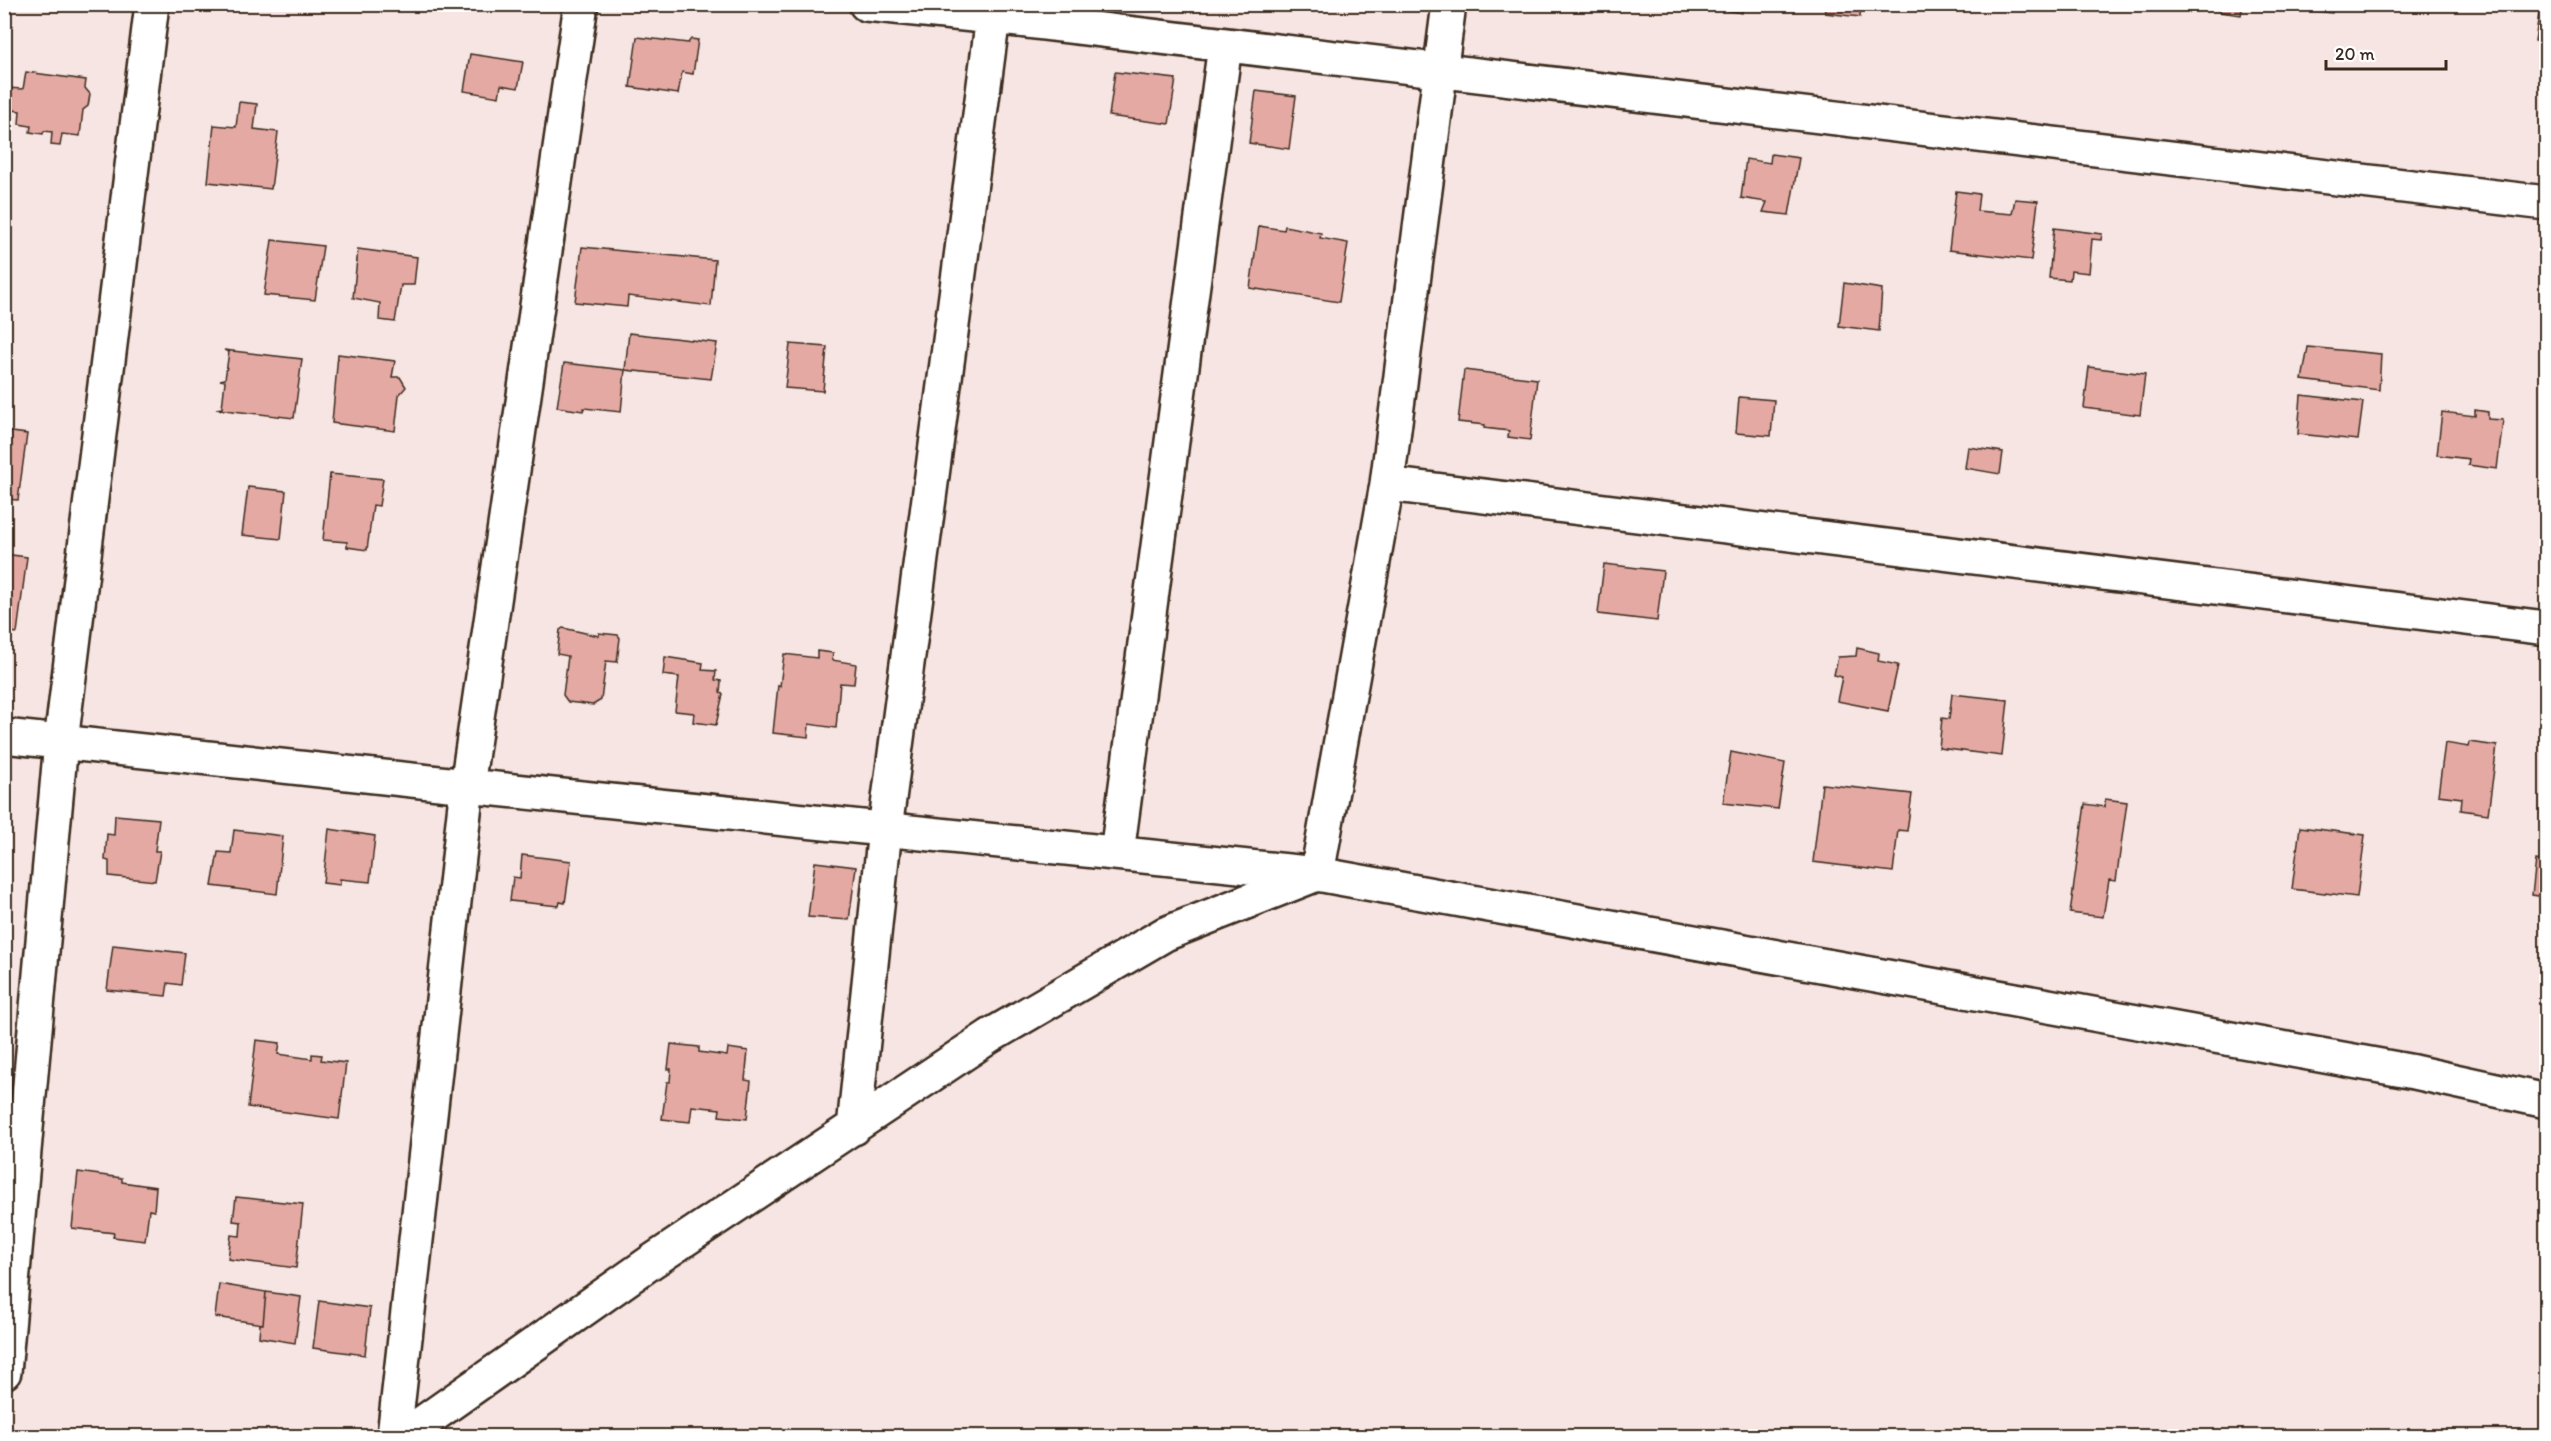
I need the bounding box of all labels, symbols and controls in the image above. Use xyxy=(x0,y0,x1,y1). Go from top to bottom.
scale bar xyxy=(2326,33,2446,71)
text: 20 m xyxy=(2335,43,2375,65)

